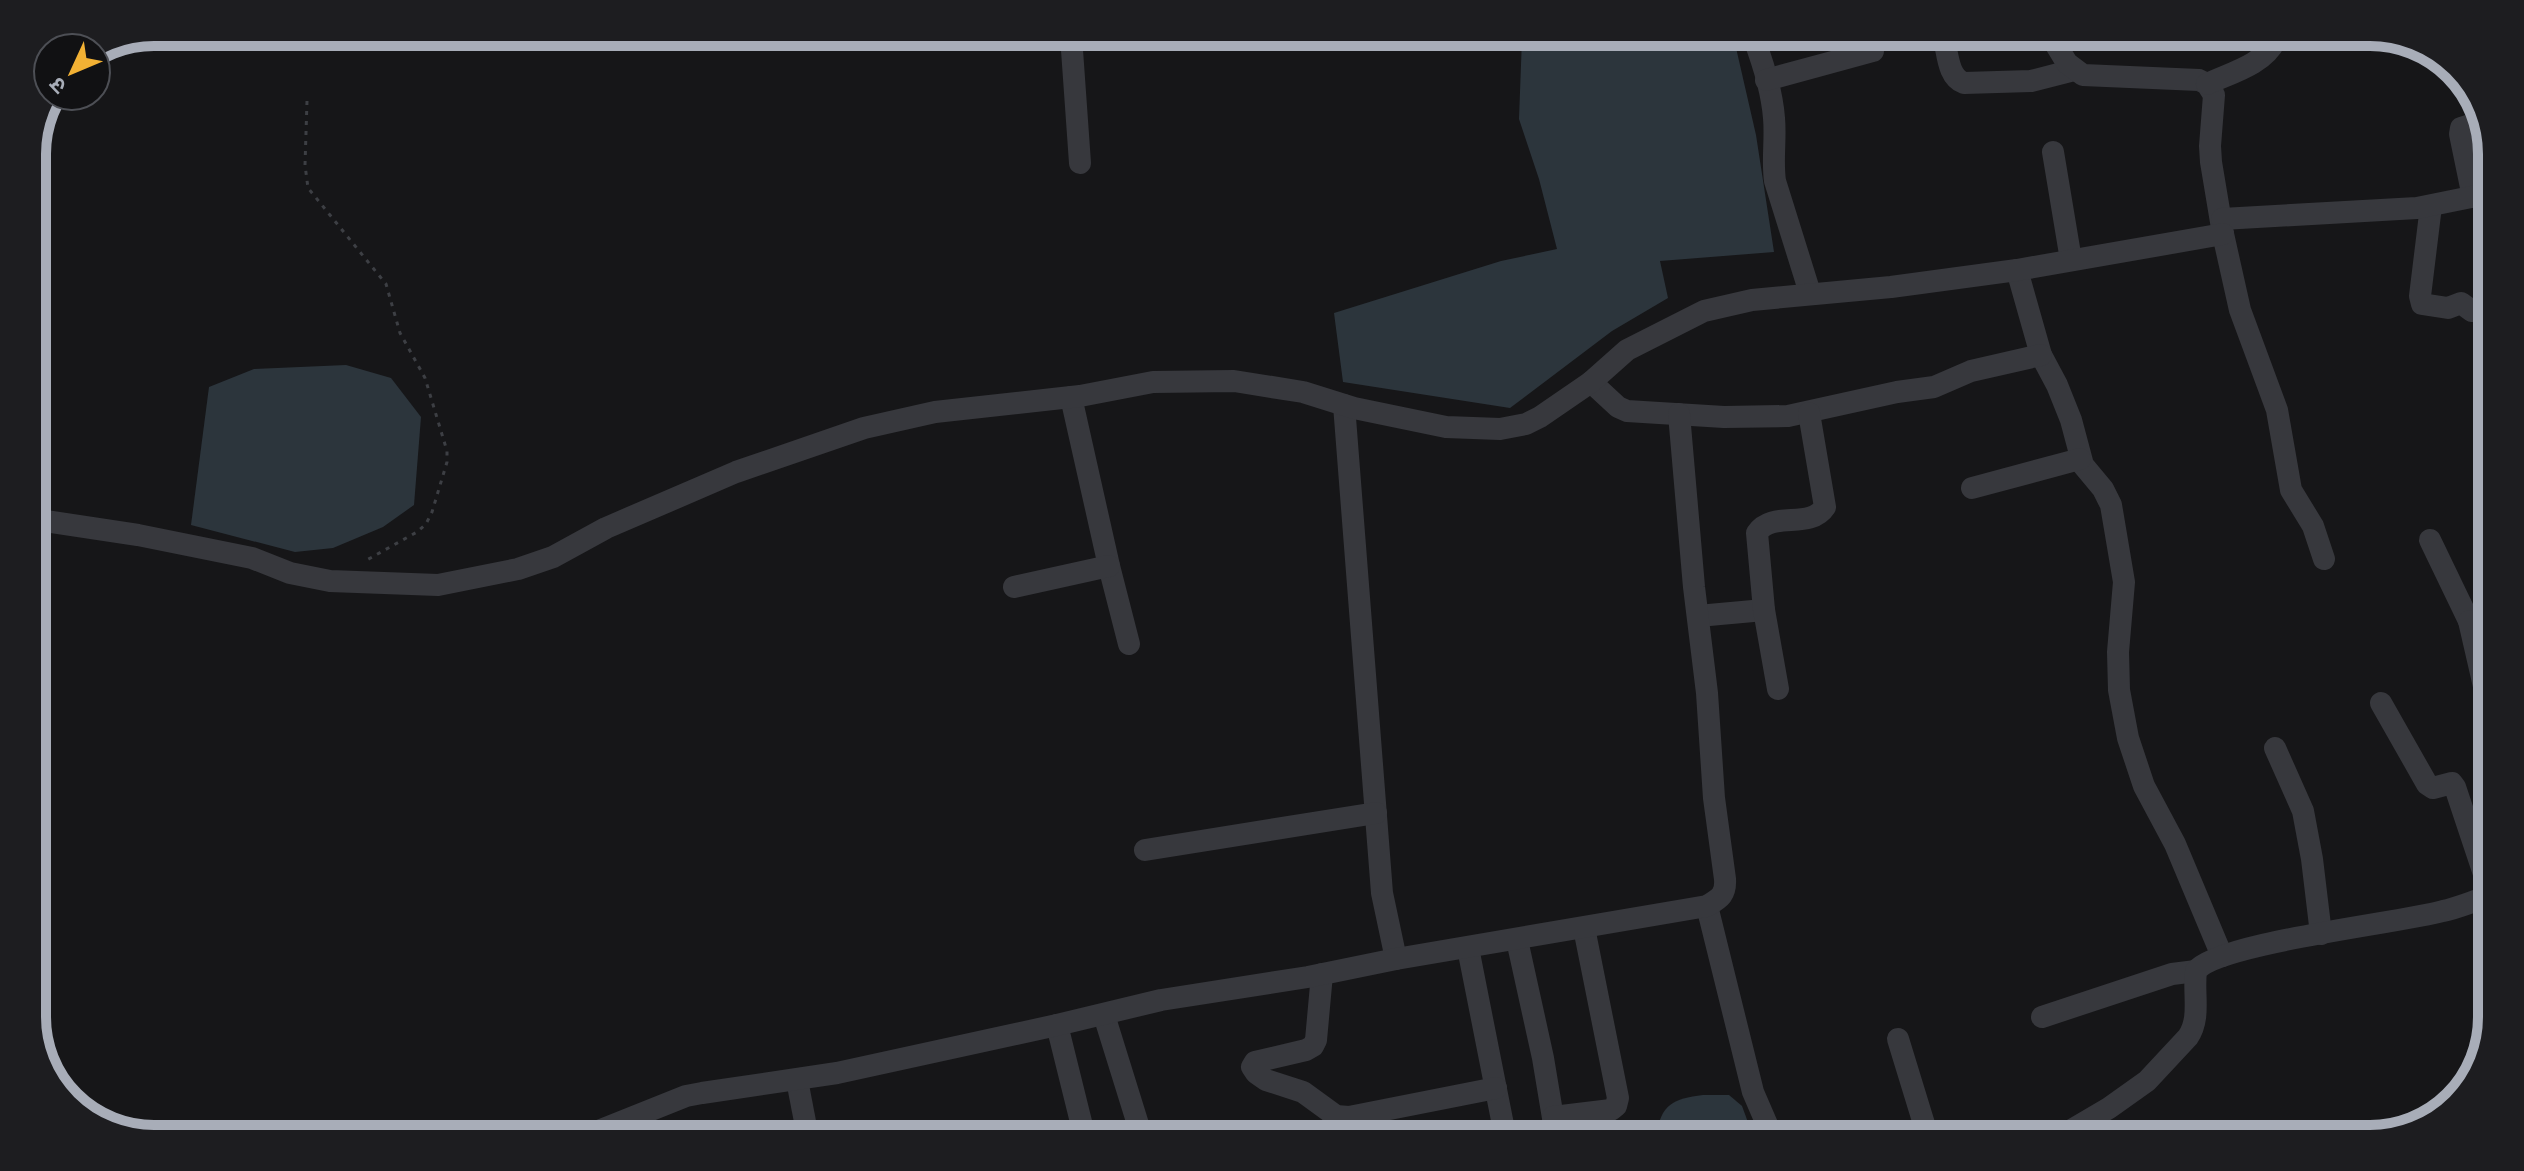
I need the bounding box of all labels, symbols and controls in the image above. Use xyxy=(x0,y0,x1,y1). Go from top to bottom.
north arrow xyxy=(32,32,112,112)
text: उ xyxy=(43,71,72,100)

